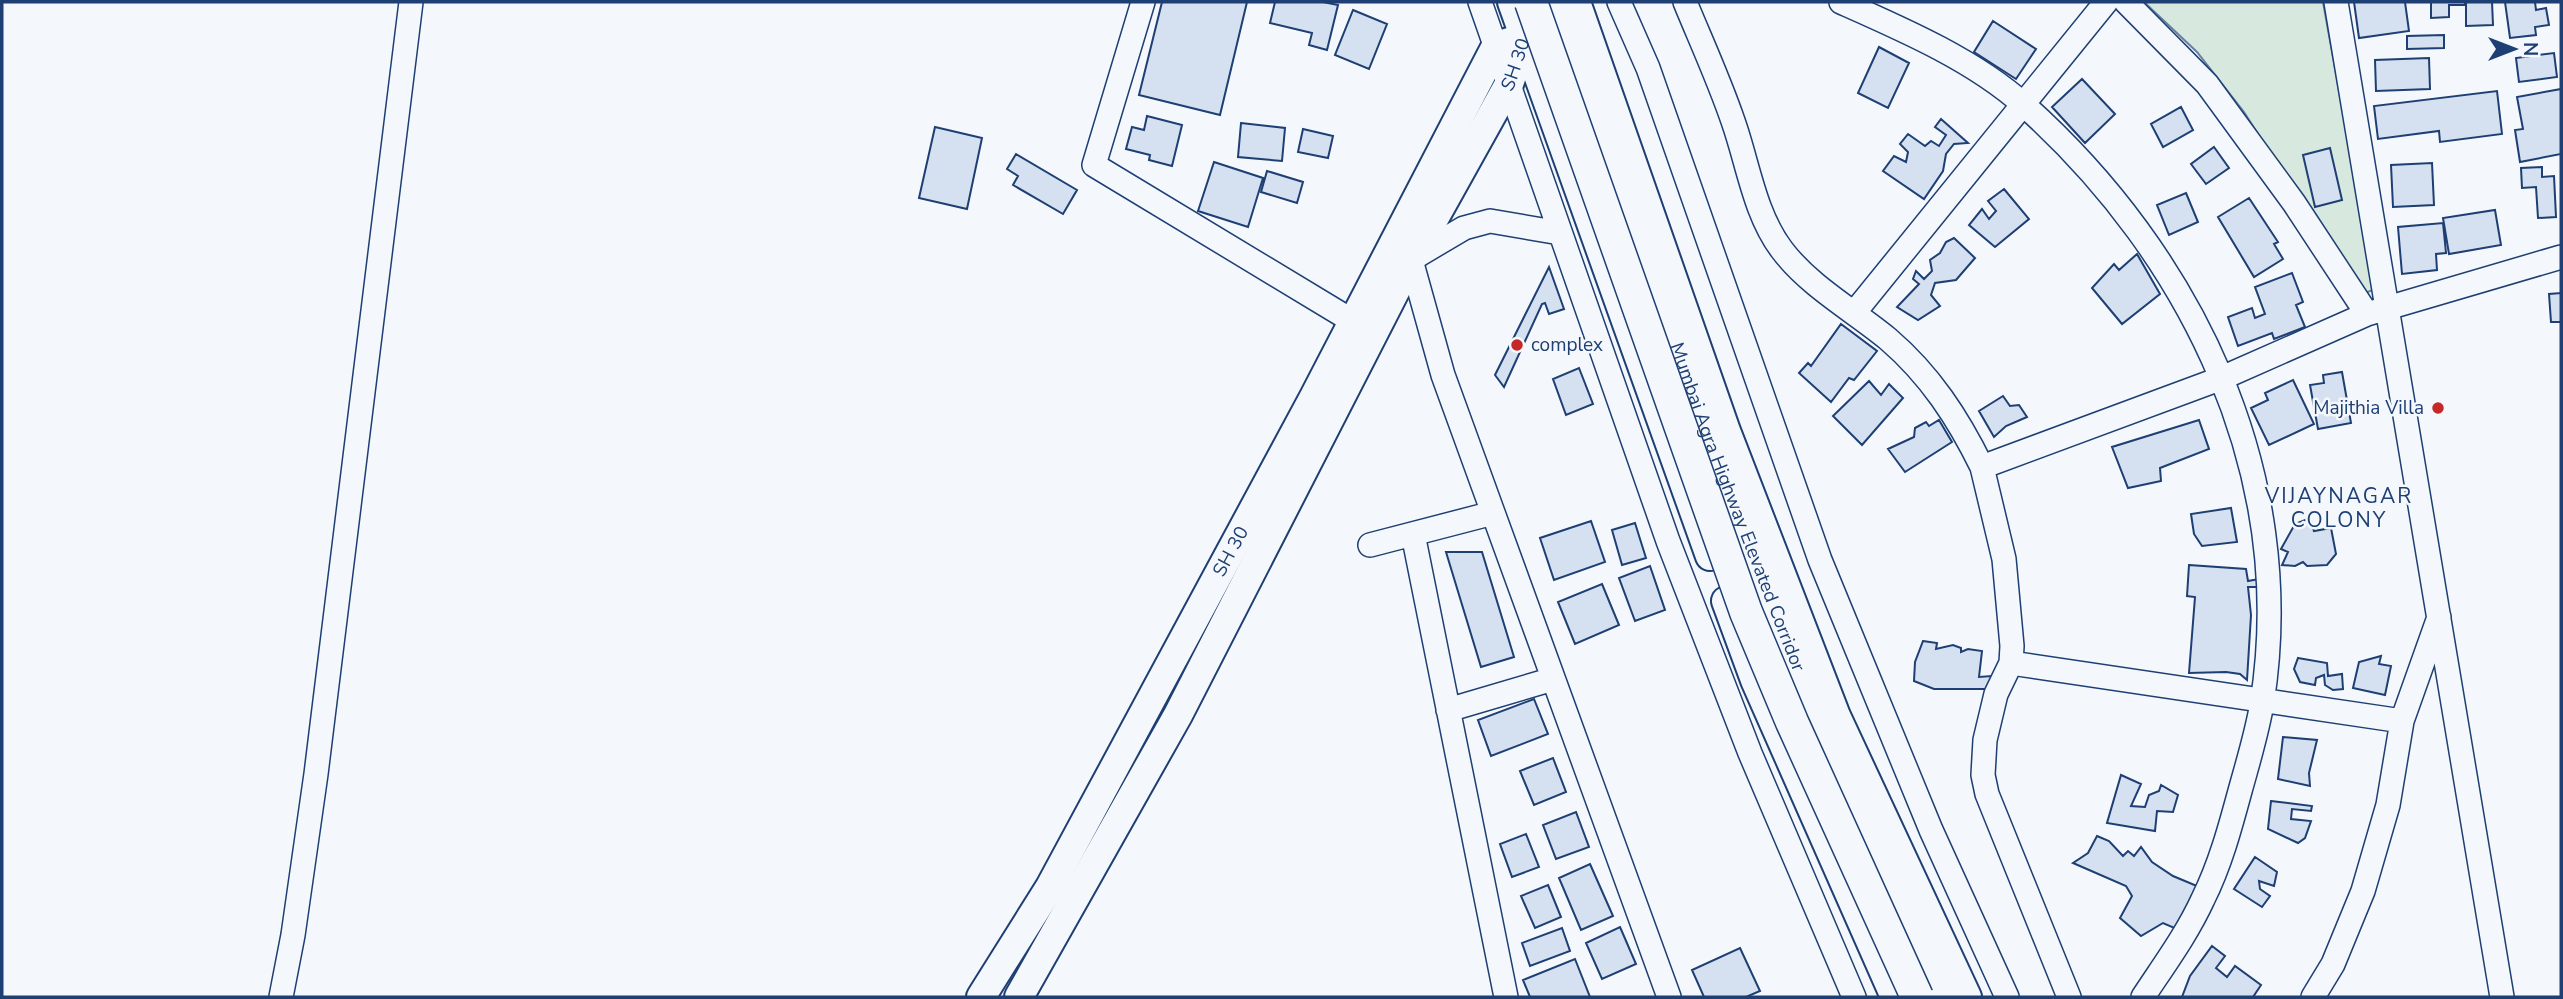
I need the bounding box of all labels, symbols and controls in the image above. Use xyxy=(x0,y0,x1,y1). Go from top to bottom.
north arrow xyxy=(2479,14,2549,84)
street label: SH 30 xyxy=(1495,35,1537,96)
text: N xyxy=(2517,42,2543,56)
place label: complex xyxy=(1531,332,1603,358)
marker: complex xyxy=(1509,337,1525,353)
street label: Mumbai Agra Highway Elevated Corridor xyxy=(1664,339,1811,675)
place label: Majithia Villa xyxy=(2313,395,2424,421)
marker: Majithia Villa xyxy=(2430,400,2446,416)
district label: VIJAYNAGAR COLONY xyxy=(2264,482,2413,534)
street label: SH 30 xyxy=(1207,522,1255,581)

